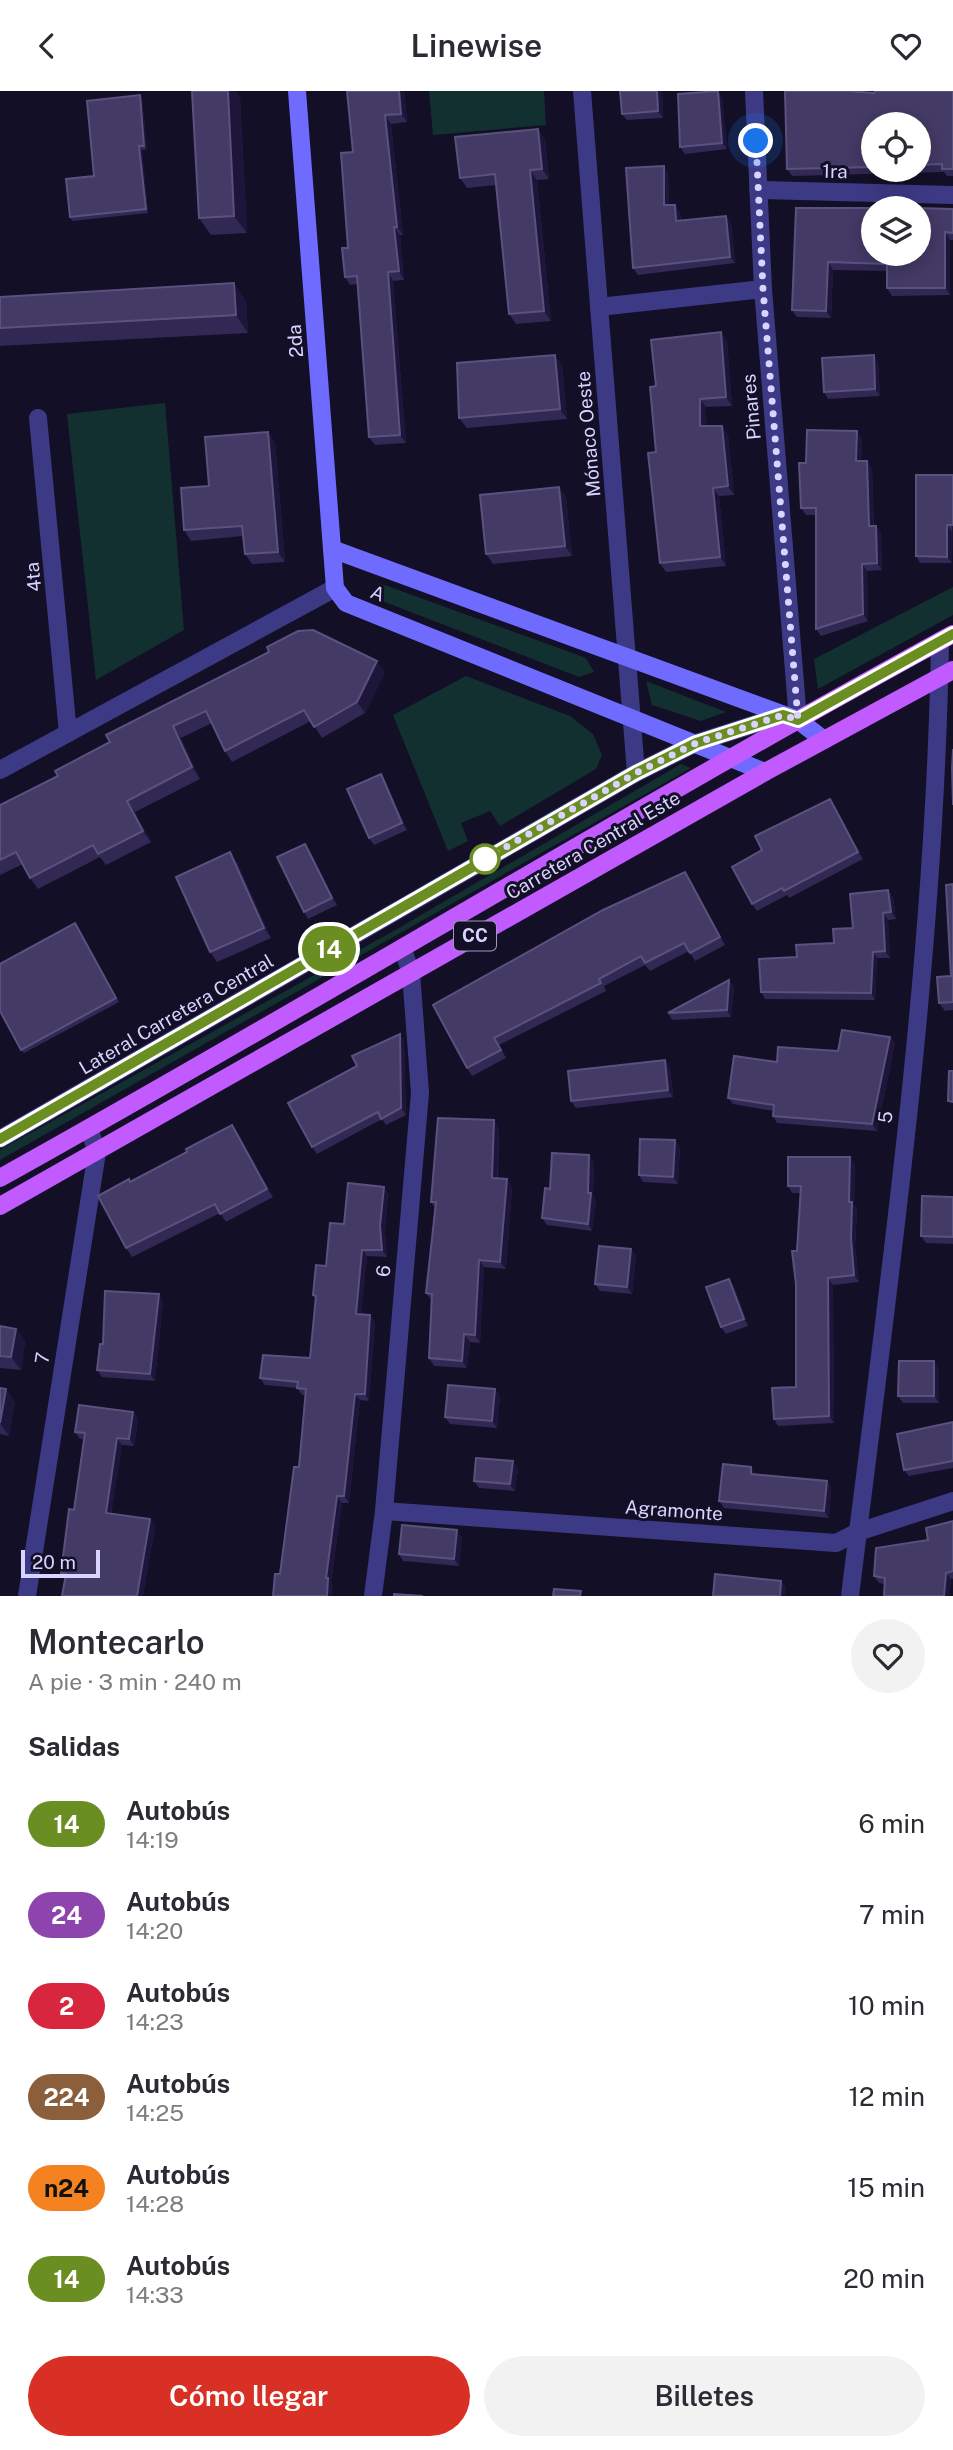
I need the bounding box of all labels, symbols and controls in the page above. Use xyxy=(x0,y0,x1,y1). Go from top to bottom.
icon: back xyxy=(28,27,66,65)
text: Linewise xyxy=(411,27,542,64)
icon: heart xyxy=(887,27,925,65)
map controls xyxy=(861,112,931,266)
button: locate xyxy=(861,112,931,182)
your location xyxy=(738,123,773,158)
street label: 1ra xyxy=(822,160,848,182)
button: layers xyxy=(861,196,931,266)
street label: 2da xyxy=(283,324,307,358)
street label: Mónaco Oeste xyxy=(572,370,604,498)
street label: Pinares xyxy=(737,373,765,441)
street label: 4ta xyxy=(21,561,45,593)
street label: A xyxy=(368,580,388,606)
street label: Carretera Central Este xyxy=(502,786,684,904)
unlabelled marker xyxy=(470,844,500,874)
road number: CC xyxy=(454,921,496,951)
line badge: 14 xyxy=(298,926,360,972)
text: 14 xyxy=(316,935,342,963)
street label: Lateral Carretera Central xyxy=(75,949,277,1079)
street label: 5 xyxy=(873,1110,897,1124)
street label: 6 xyxy=(372,1264,394,1278)
street label: 7 xyxy=(30,1351,54,1365)
street label: Agramonte xyxy=(624,1496,724,1524)
scale bar xyxy=(21,1547,100,1579)
text: 20 m xyxy=(32,1551,76,1573)
button: heart xyxy=(851,1619,925,1693)
text: Montecarlo xyxy=(28,1623,205,1661)
text: A pie · 3 min · 240 m xyxy=(28,1668,242,1695)
text: Salidas xyxy=(28,1731,120,1762)
text: Autobús xyxy=(126,1795,230,1826)
text: 6 min xyxy=(858,1808,925,1839)
text: 14 xyxy=(53,1810,80,1838)
text: 14:19 xyxy=(126,1826,179,1853)
text: Autobús xyxy=(126,1886,230,1917)
text: 7 min xyxy=(859,1899,925,1930)
text: 24 xyxy=(51,1901,82,1929)
text: 14:20 xyxy=(126,1917,183,1944)
text: Autobús xyxy=(126,1977,230,2008)
text: 10 min xyxy=(848,1990,925,2021)
text: 2 xyxy=(59,1992,74,2020)
text: 14:23 xyxy=(126,2008,184,2035)
text: Autobús xyxy=(126,2068,230,2099)
text: 12 min xyxy=(849,2081,925,2112)
text: 224 xyxy=(43,2083,90,2111)
text: 14:25 xyxy=(126,2099,184,2126)
text: Autobús xyxy=(126,2159,230,2190)
text: 15 min xyxy=(847,2172,925,2203)
text: n24 xyxy=(44,2174,89,2202)
text: 14:28 xyxy=(126,2190,184,2217)
text: Autobús xyxy=(126,2250,230,2281)
text: 20 min xyxy=(843,2263,925,2294)
text: 14 xyxy=(53,2265,80,2293)
text: 14:33 xyxy=(126,2281,184,2308)
button: Cómo llegar xyxy=(28,2356,470,2436)
button: Billetes xyxy=(484,2356,925,2436)

